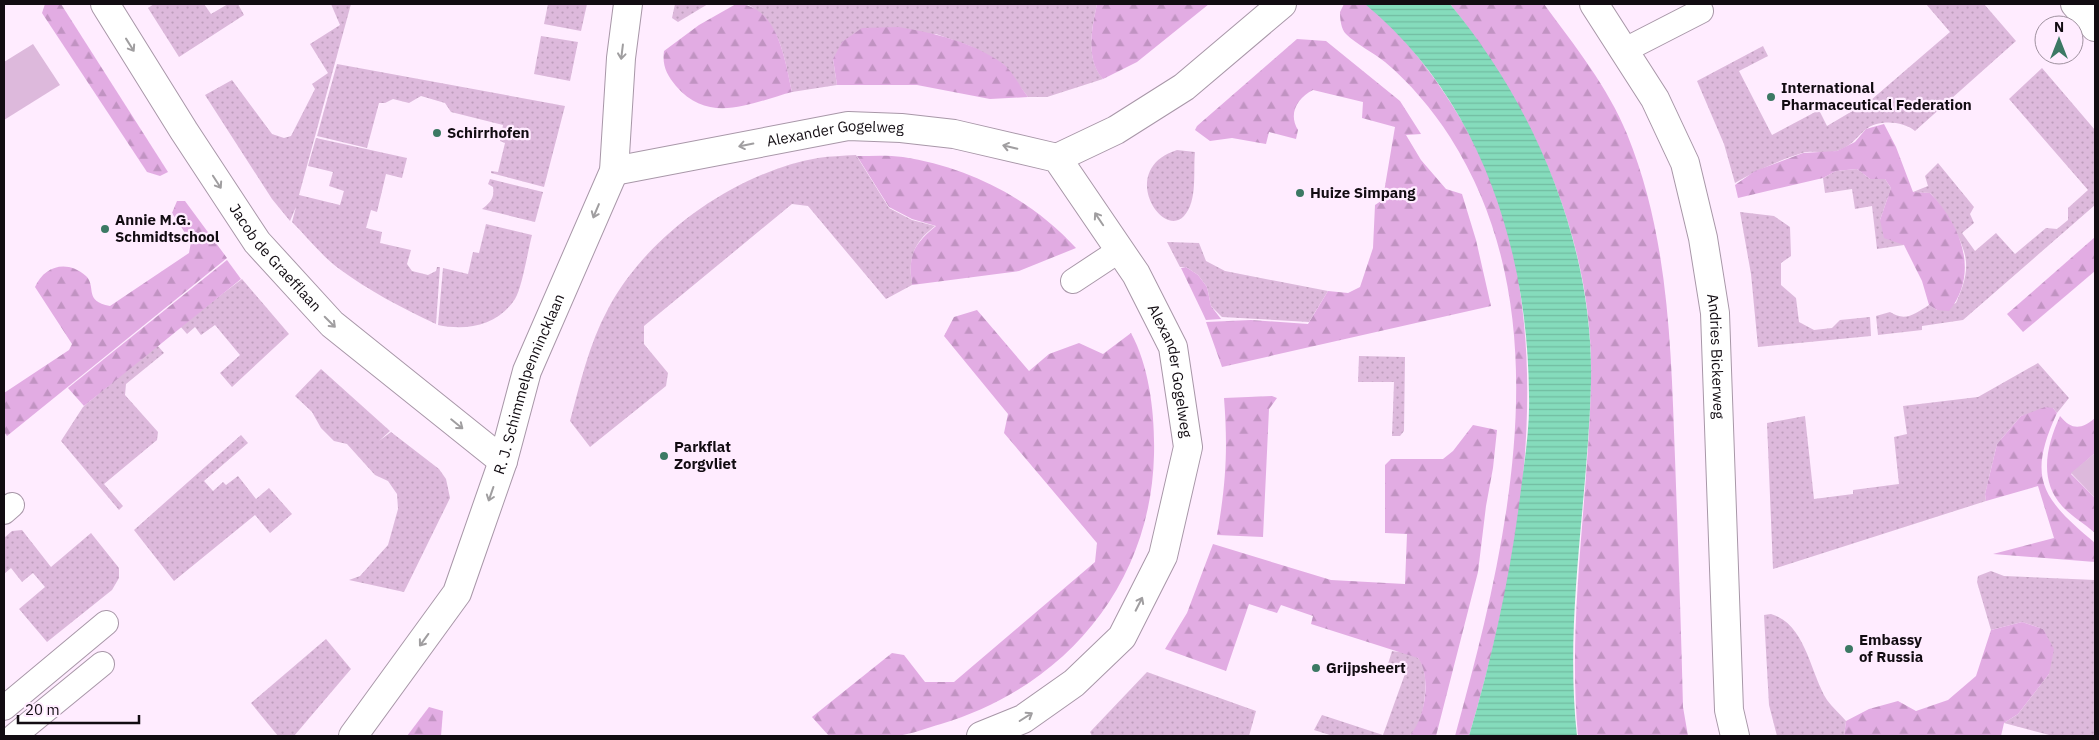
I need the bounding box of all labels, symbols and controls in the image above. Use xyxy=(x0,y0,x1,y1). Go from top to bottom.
north arrow xyxy=(2034,15,2084,65)
text: N xyxy=(2054,18,2064,36)
one-way arrow xyxy=(126,38,136,52)
one-way arrow xyxy=(617,44,627,60)
place label: International Pharmaceutical Federation xyxy=(1781,78,1972,114)
marker: International Pharmaceutical Federation xyxy=(1765,91,1777,103)
street label: Alexander Gogelweg xyxy=(765,116,904,150)
place label: Schirrhofen xyxy=(447,123,530,142)
marker: Schirrhofen xyxy=(431,127,443,139)
one-way arrow xyxy=(739,141,755,151)
one-way arrow xyxy=(1002,142,1018,151)
one-way arrow xyxy=(213,175,223,189)
place label: Huize Simpang xyxy=(1310,183,1416,202)
marker: Huize Simpang xyxy=(1294,187,1306,199)
street label: Jacob de Graefflaan xyxy=(225,200,326,315)
one-way arrow xyxy=(591,203,601,218)
place label: Annie M.G. Schmidtschool xyxy=(115,210,220,246)
one-way arrow xyxy=(1094,212,1105,226)
marker: Annie M.G. Schmidtschool xyxy=(99,223,111,235)
street label: R. J. Schimmelpennincklaan xyxy=(489,291,568,477)
street label: Andries Bickerweg xyxy=(1703,292,1729,419)
street label: Alexander Gogelweg xyxy=(1144,301,1196,439)
one-way arrow xyxy=(324,316,336,328)
one-way arrow xyxy=(450,418,463,429)
place label: Parkflat Zorgvliet xyxy=(674,437,737,473)
marker: Parkflat Zorgvliet xyxy=(658,450,670,462)
one-way arrow xyxy=(486,485,496,501)
one-way arrow xyxy=(1134,596,1144,611)
place label: Embassy of Russia xyxy=(1859,630,1924,666)
one-way arrow xyxy=(419,633,429,647)
marker: Embassy of Russia xyxy=(1843,643,1855,655)
place label: Grijpsheert xyxy=(1326,658,1406,677)
marker: Grijpsheert xyxy=(1310,662,1322,674)
scale bar xyxy=(18,692,139,724)
text: 20 m xyxy=(25,700,60,719)
one-way arrow xyxy=(1018,711,1032,721)

